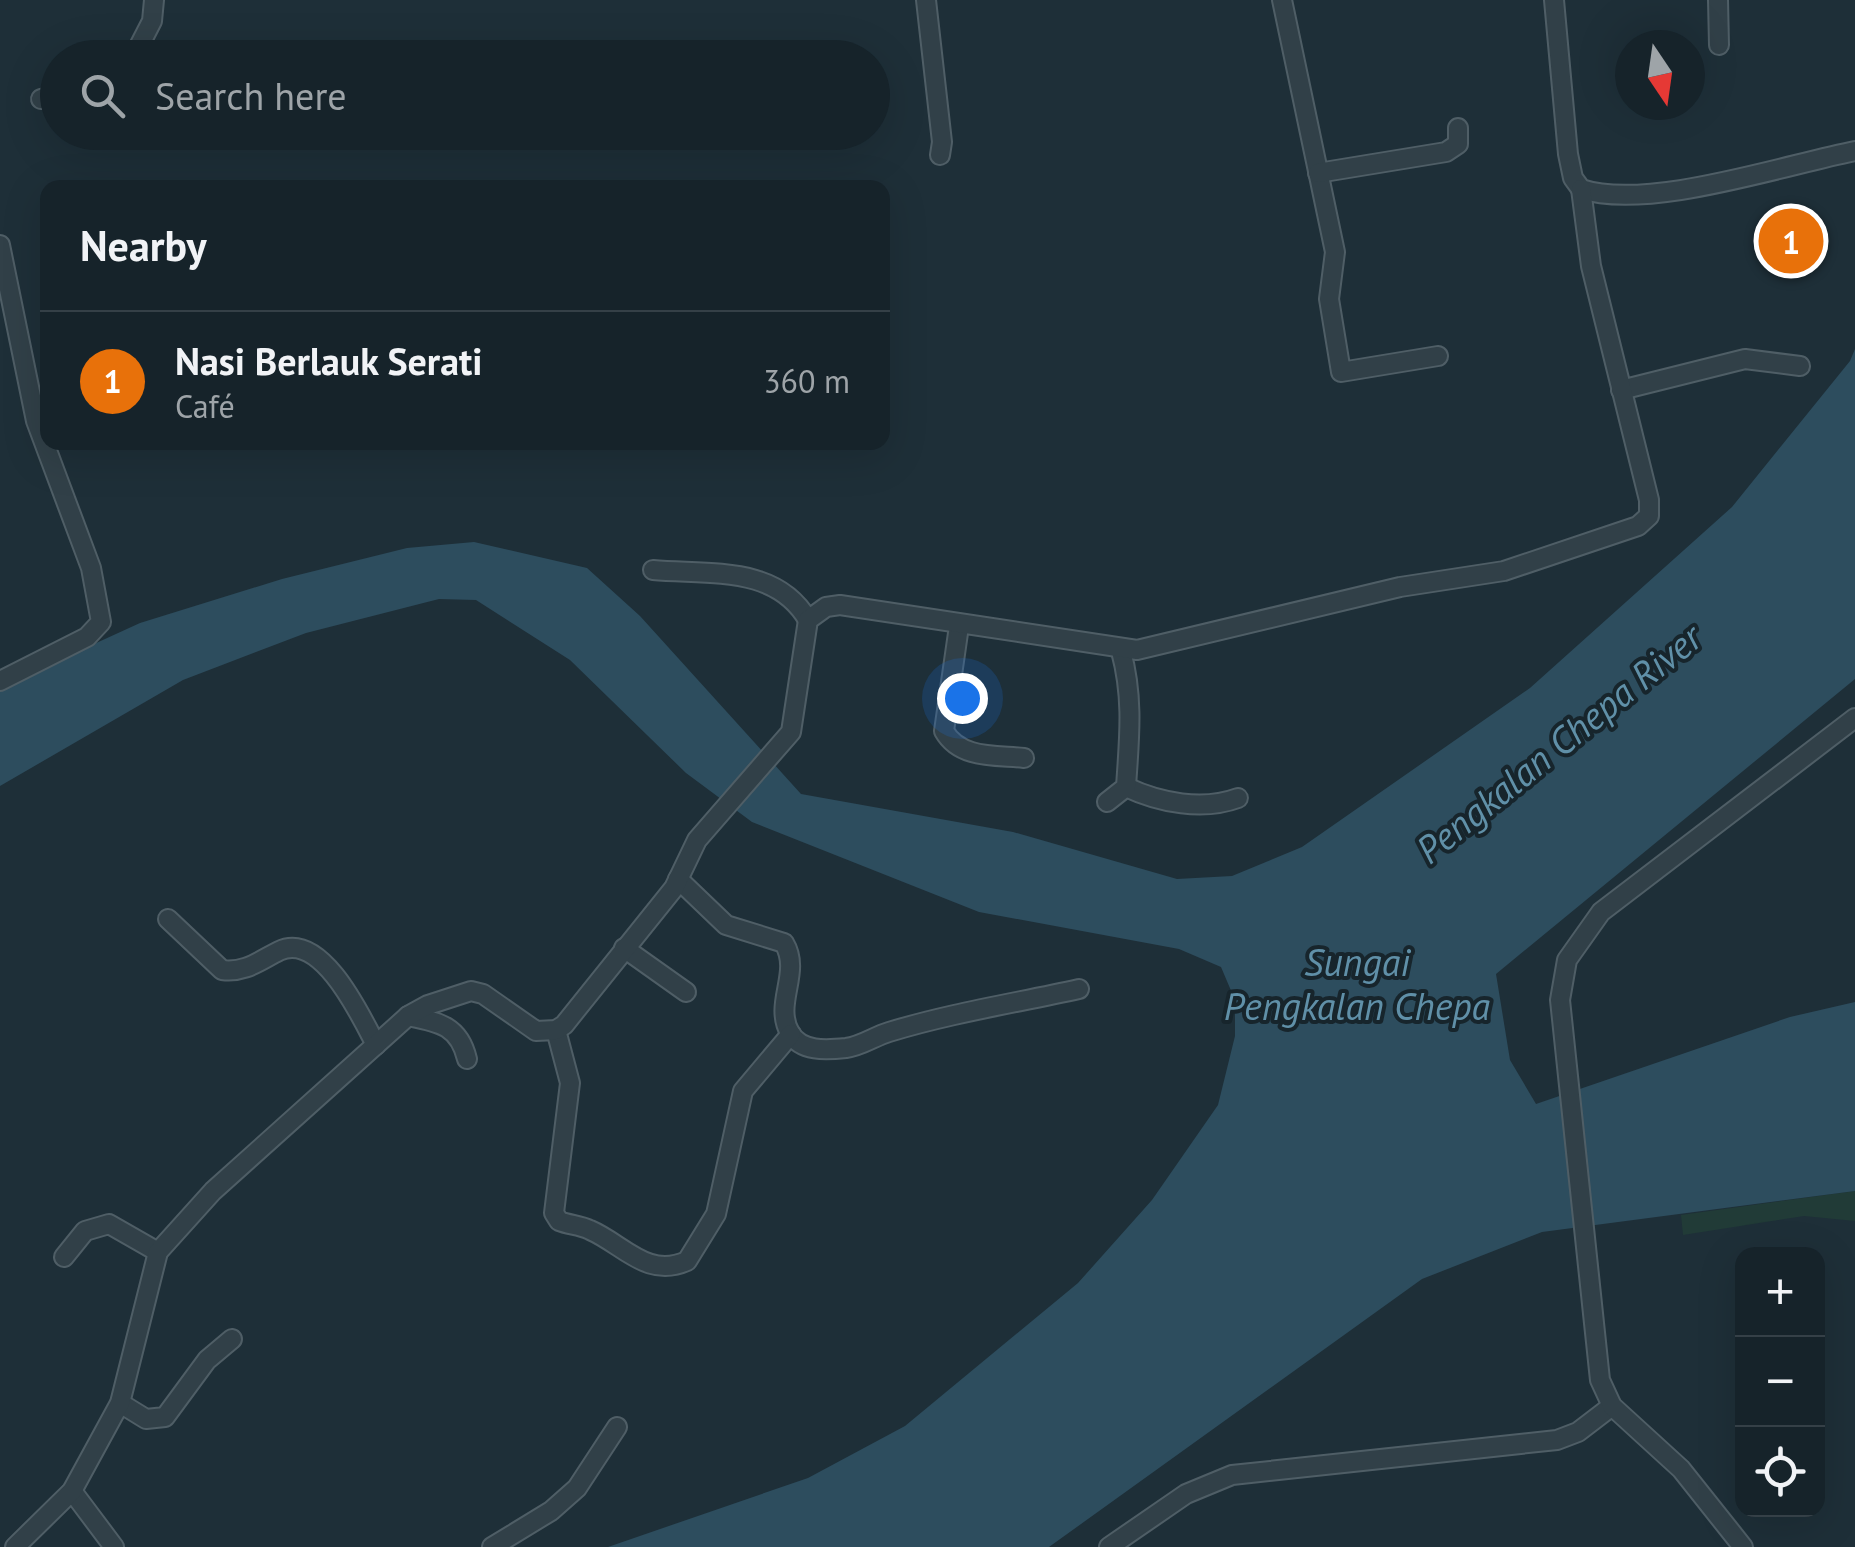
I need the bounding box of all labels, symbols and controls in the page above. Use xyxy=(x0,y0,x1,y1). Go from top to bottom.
north arrow xyxy=(1615,30,1705,120)
search box xyxy=(40,40,890,150)
icon: search xyxy=(75,68,130,123)
text: Search here xyxy=(155,71,347,120)
pin: 1 xyxy=(1758,204,1824,278)
text: Nearby xyxy=(80,218,207,273)
text: Nasi Berlauk Serati xyxy=(175,336,483,385)
text: 1 xyxy=(103,360,122,402)
text: 360 m xyxy=(763,360,850,402)
text: Café xyxy=(175,385,235,427)
water label: Pengkalan Chepa River xyxy=(1405,611,1713,873)
your location xyxy=(937,673,988,724)
water label: Sungai Pengkalan Chepa xyxy=(1224,937,1491,1030)
map controls xyxy=(1735,1247,1825,1517)
button: + xyxy=(1735,1247,1825,1337)
button: − xyxy=(1735,1337,1825,1427)
button: locate xyxy=(1735,1427,1825,1517)

